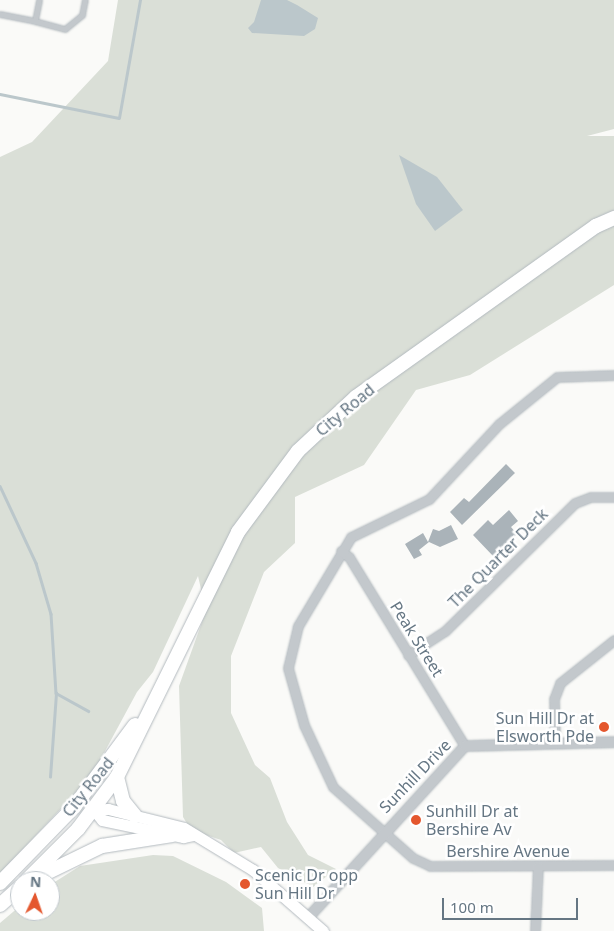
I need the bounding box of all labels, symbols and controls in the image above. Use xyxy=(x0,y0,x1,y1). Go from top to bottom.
street label: City Road xyxy=(312,380,378,440)
street label: The Quarter Deck xyxy=(444,504,552,612)
street label: Peak Street xyxy=(386,598,448,680)
place label: Sun Hill Dr at Elsworth Pde xyxy=(496,708,594,746)
marker: Sun Hill Dr at Elsworth Pde xyxy=(598,721,610,733)
street label: Sunhill Drive xyxy=(375,735,455,817)
street label: City Road xyxy=(58,753,118,821)
place label: Sunhill Dr at Bershire Av xyxy=(426,801,518,839)
marker: Sunhill Dr at Bershire Av xyxy=(410,814,422,826)
street label: Bershire Avenue xyxy=(446,841,570,861)
place label: Scenic Dr opp Sun Hill Dr xyxy=(255,865,358,903)
north arrow xyxy=(10,871,60,921)
text: N xyxy=(30,872,42,891)
marker: Scenic Dr opp Sun Hill Dr xyxy=(239,878,251,890)
scale bar xyxy=(444,888,580,920)
text: 100 m xyxy=(450,897,494,917)

